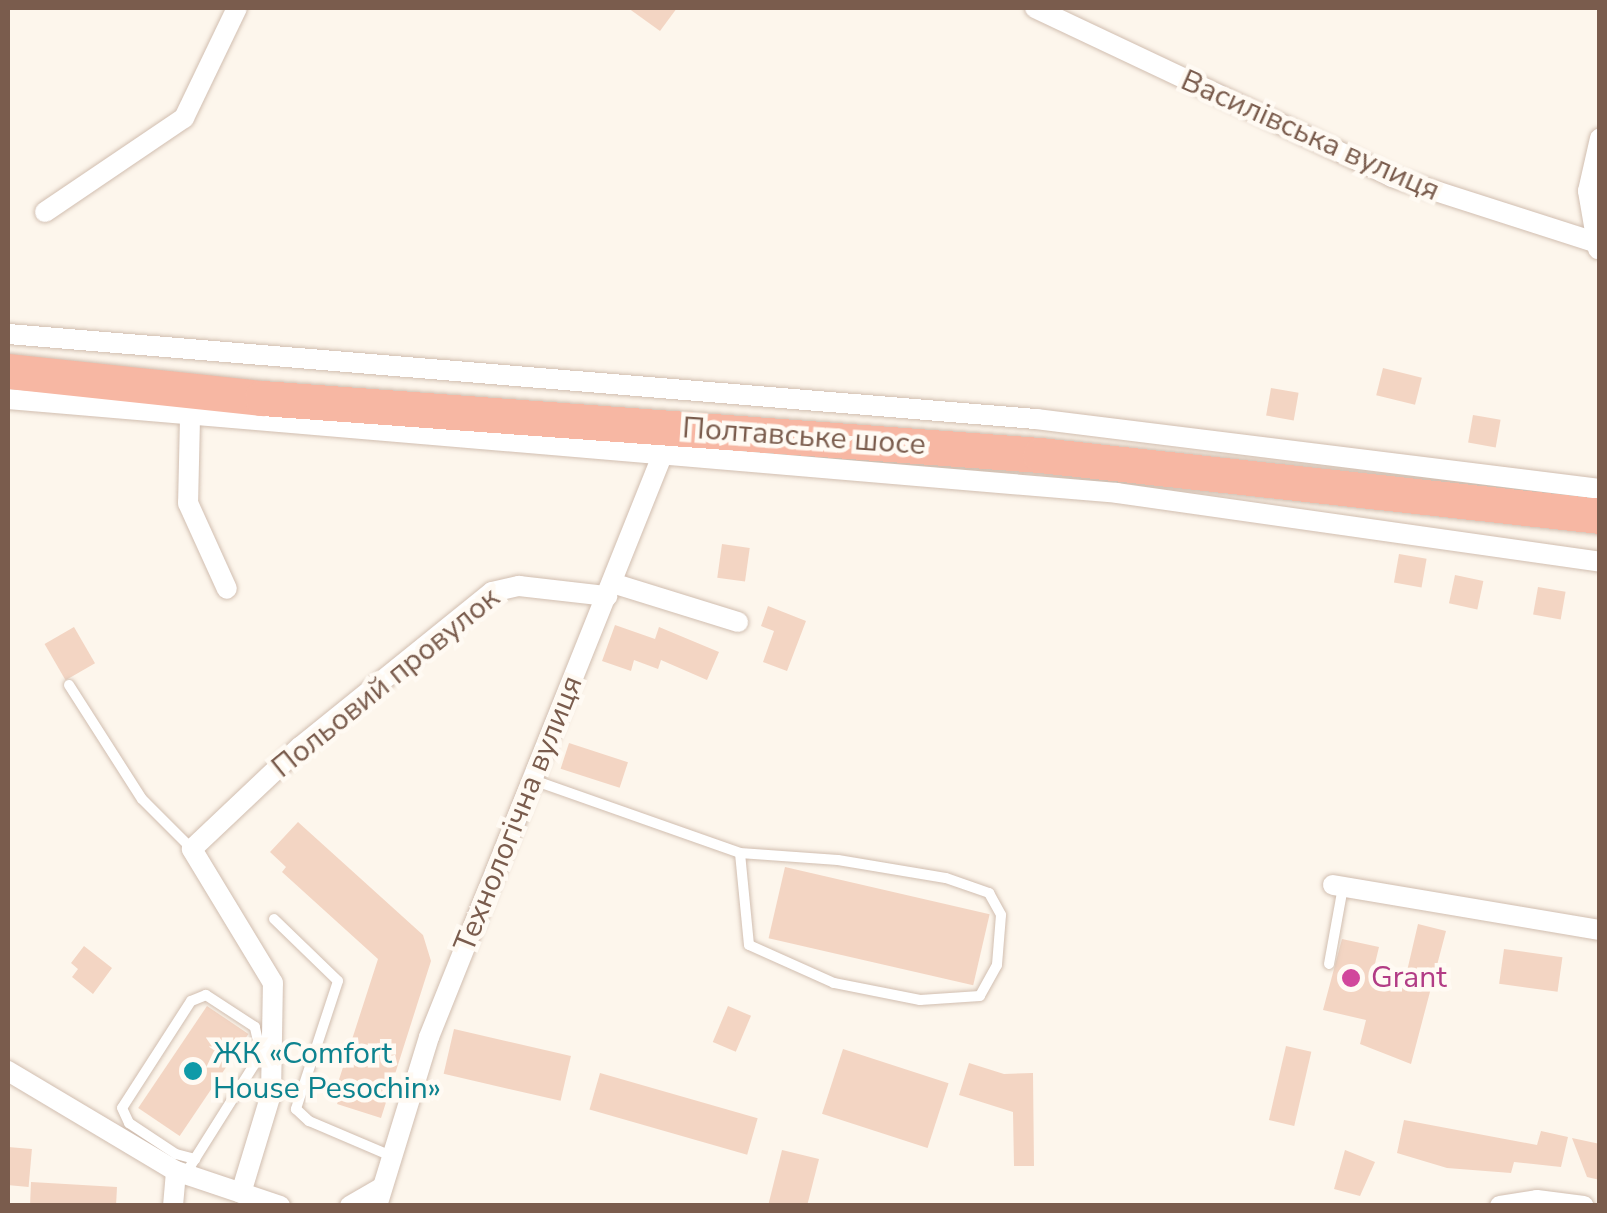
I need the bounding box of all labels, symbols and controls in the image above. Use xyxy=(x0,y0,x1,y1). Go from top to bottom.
street label: Василівська вулиця xyxy=(1175,63,1445,209)
street label: Полтавське шосе xyxy=(681,411,927,463)
street label: Польовий провулок xyxy=(265,580,507,786)
street label: Технологічна вулиця xyxy=(447,671,591,957)
place label: Grant xyxy=(1371,960,1447,996)
marker: Grant xyxy=(1340,967,1362,989)
place label: ЖК «Comfort House Pesochin» xyxy=(213,1036,441,1106)
marker: ЖК «Comfort House Pesochin» xyxy=(182,1060,204,1082)

